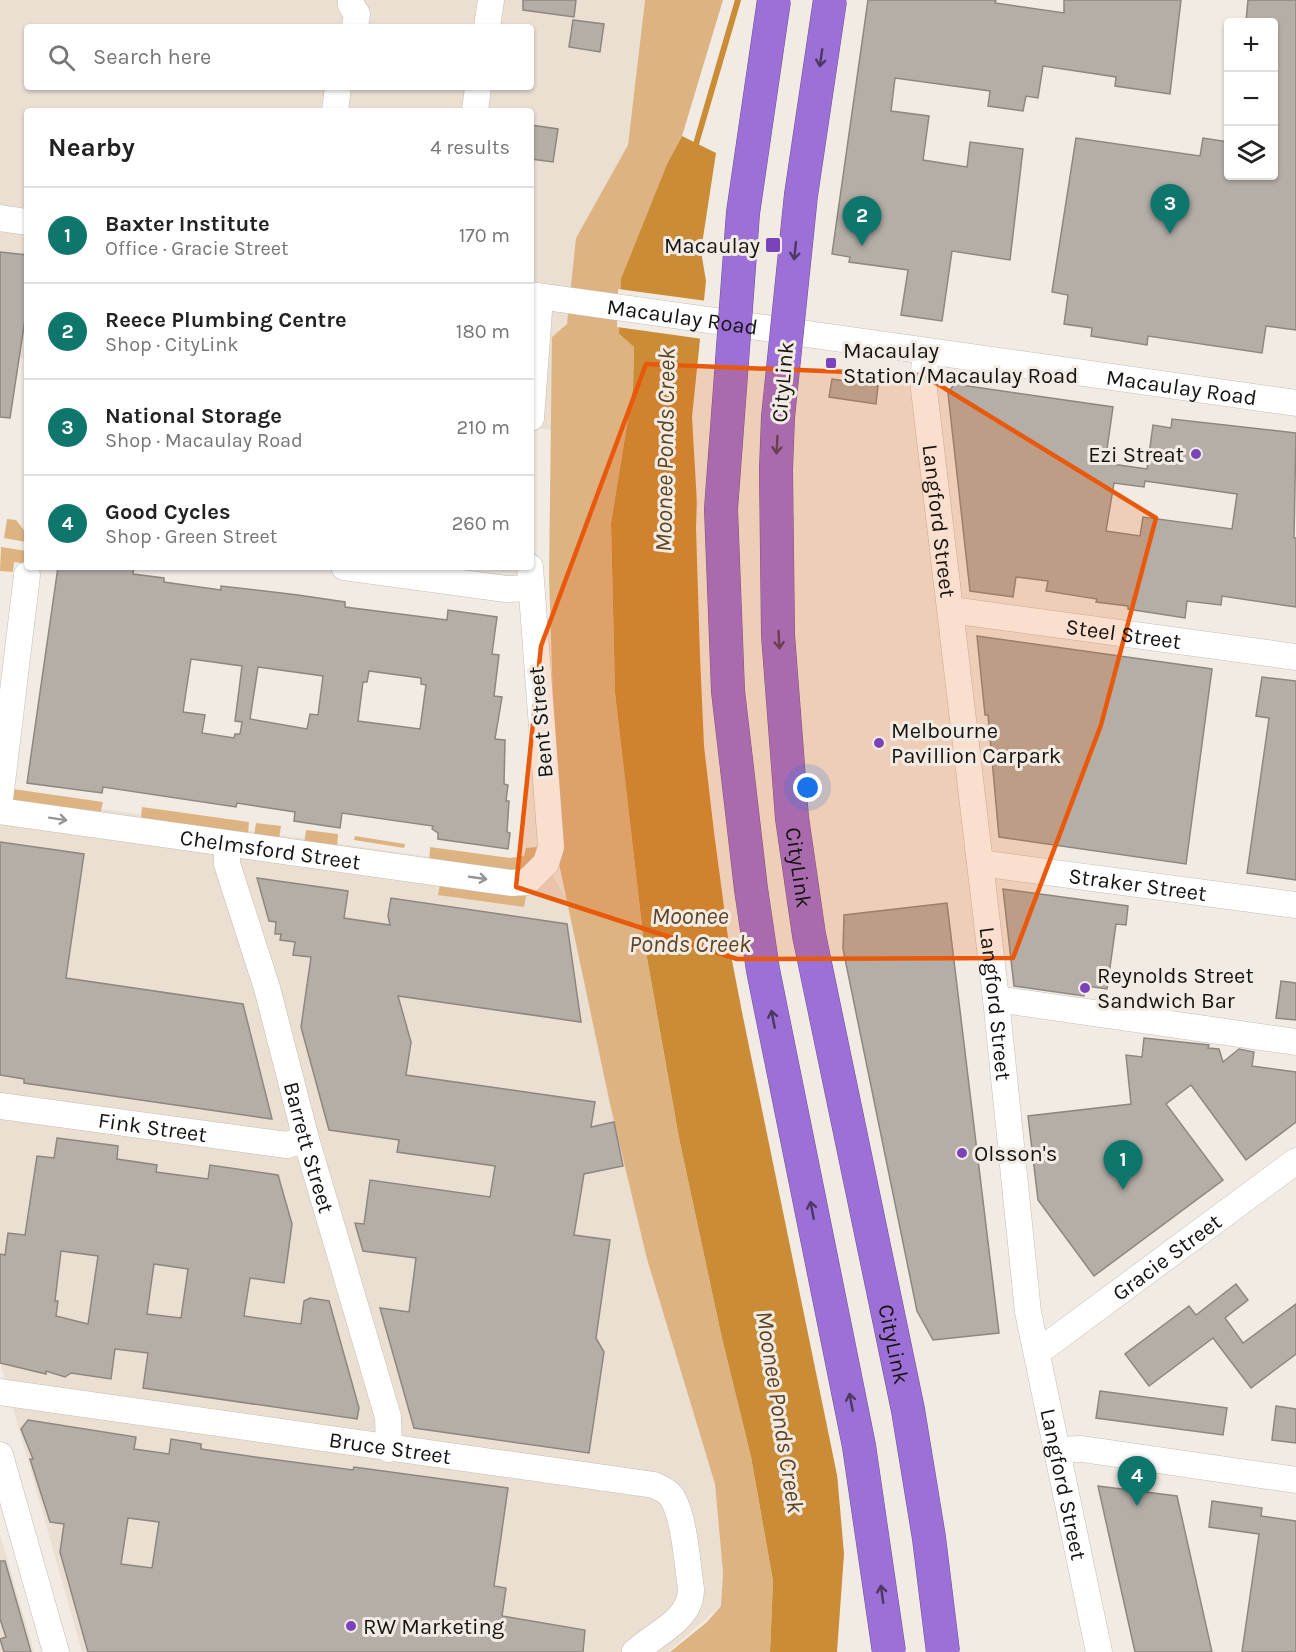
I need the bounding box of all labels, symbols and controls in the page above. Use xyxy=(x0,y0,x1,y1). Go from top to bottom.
map controls xyxy=(1224,18,1278,180)
button: + xyxy=(1224,18,1278,72)
search box xyxy=(24,24,534,90)
icon: search xyxy=(45,41,78,74)
text: Search here xyxy=(93,44,211,70)
one-way arrow xyxy=(816,47,827,67)
button: − xyxy=(1224,72,1278,126)
button: layers xyxy=(1224,126,1278,180)
text: Nearby xyxy=(48,132,135,163)
text: 4 results xyxy=(430,136,510,159)
pin: 3 xyxy=(1150,184,1190,234)
pin: 2 xyxy=(842,196,882,246)
text: Baxter Institute xyxy=(105,211,270,237)
text: 1 xyxy=(64,224,71,247)
text: 170 m xyxy=(459,224,510,247)
place label: Macaulay xyxy=(664,233,760,259)
marker: Macaulay xyxy=(764,236,782,254)
text: Office · Gracie Street xyxy=(105,237,289,260)
one-way arrow xyxy=(789,241,800,261)
street label: Macaulay Road xyxy=(605,294,759,341)
text: Reece Plumbing Centre xyxy=(105,307,347,333)
text: 2 xyxy=(61,320,74,343)
text: 180 m xyxy=(456,320,510,343)
text: Shop · CityLink xyxy=(105,333,239,356)
place label: Macaulay Station/Macaulay Road xyxy=(843,338,1078,389)
street label: CityLink xyxy=(767,341,799,424)
water label: Moonee Ponds Creek xyxy=(649,347,681,552)
marker: Macaulay Station/Macaulay Road xyxy=(824,356,838,370)
street label: Macaulay Road xyxy=(1104,364,1259,411)
text: National Storage xyxy=(105,403,282,429)
text: 3 xyxy=(61,416,74,439)
text: 210 m xyxy=(456,416,510,439)
text: Shop · Macaulay Road xyxy=(105,429,303,452)
one-way arrow xyxy=(771,435,782,455)
place label: Ezi Streat xyxy=(1088,442,1184,468)
street label: Langford Street xyxy=(917,443,960,599)
marker: Ezi Streat xyxy=(1189,447,1203,461)
text: Good Cycles xyxy=(105,499,231,525)
text: 4 xyxy=(62,512,73,535)
text: 260 m xyxy=(452,512,510,535)
text: Shop · Green Street xyxy=(105,525,277,548)
street label: Steel Street xyxy=(1064,614,1183,655)
one-way arrow xyxy=(774,630,785,650)
street label: Bent Street xyxy=(523,665,559,779)
place label: Melbourne Pavillion Carpark xyxy=(891,718,1061,769)
marker: Melbourne Pavillion Carpark xyxy=(872,736,886,750)
your location xyxy=(793,773,822,802)
one-way arrow xyxy=(47,814,67,825)
street label: Chelmsford Street xyxy=(178,825,362,876)
street label: CityLink xyxy=(780,826,817,910)
street label: Straker Street xyxy=(1067,863,1208,907)
one-way arrow xyxy=(468,873,488,884)
water label: Moonee Ponds Creek xyxy=(629,902,752,958)
street label: Langford Street xyxy=(974,925,1016,1082)
place label: Reynolds Street Sandwich Bar xyxy=(1097,963,1254,1014)
marker: Reynolds Street Sandwich Bar xyxy=(1078,981,1092,995)
one-way arrow xyxy=(767,1010,778,1030)
street label: Barrett Street xyxy=(278,1079,339,1216)
street label: Fink Street xyxy=(96,1107,208,1148)
pin: 1 xyxy=(1104,1140,1142,1190)
place label: Olsson's xyxy=(974,1141,1057,1167)
marker: Olsson's xyxy=(955,1146,969,1160)
one-way arrow xyxy=(806,1201,817,1221)
street label: Gracie Street xyxy=(1108,1209,1227,1306)
street label: CityLink xyxy=(872,1302,914,1387)
water label: Moonee Ponds Creek xyxy=(750,1309,810,1516)
one-way arrow xyxy=(844,1392,856,1411)
street label: Langford Street xyxy=(1034,1406,1091,1563)
street label: Bruce Street xyxy=(327,1427,453,1470)
pin: 4 xyxy=(1118,1456,1156,1506)
one-way arrow xyxy=(876,1585,887,1604)
place label: RW Marketing xyxy=(363,1614,505,1640)
marker: RW Marketing xyxy=(344,1619,358,1633)

